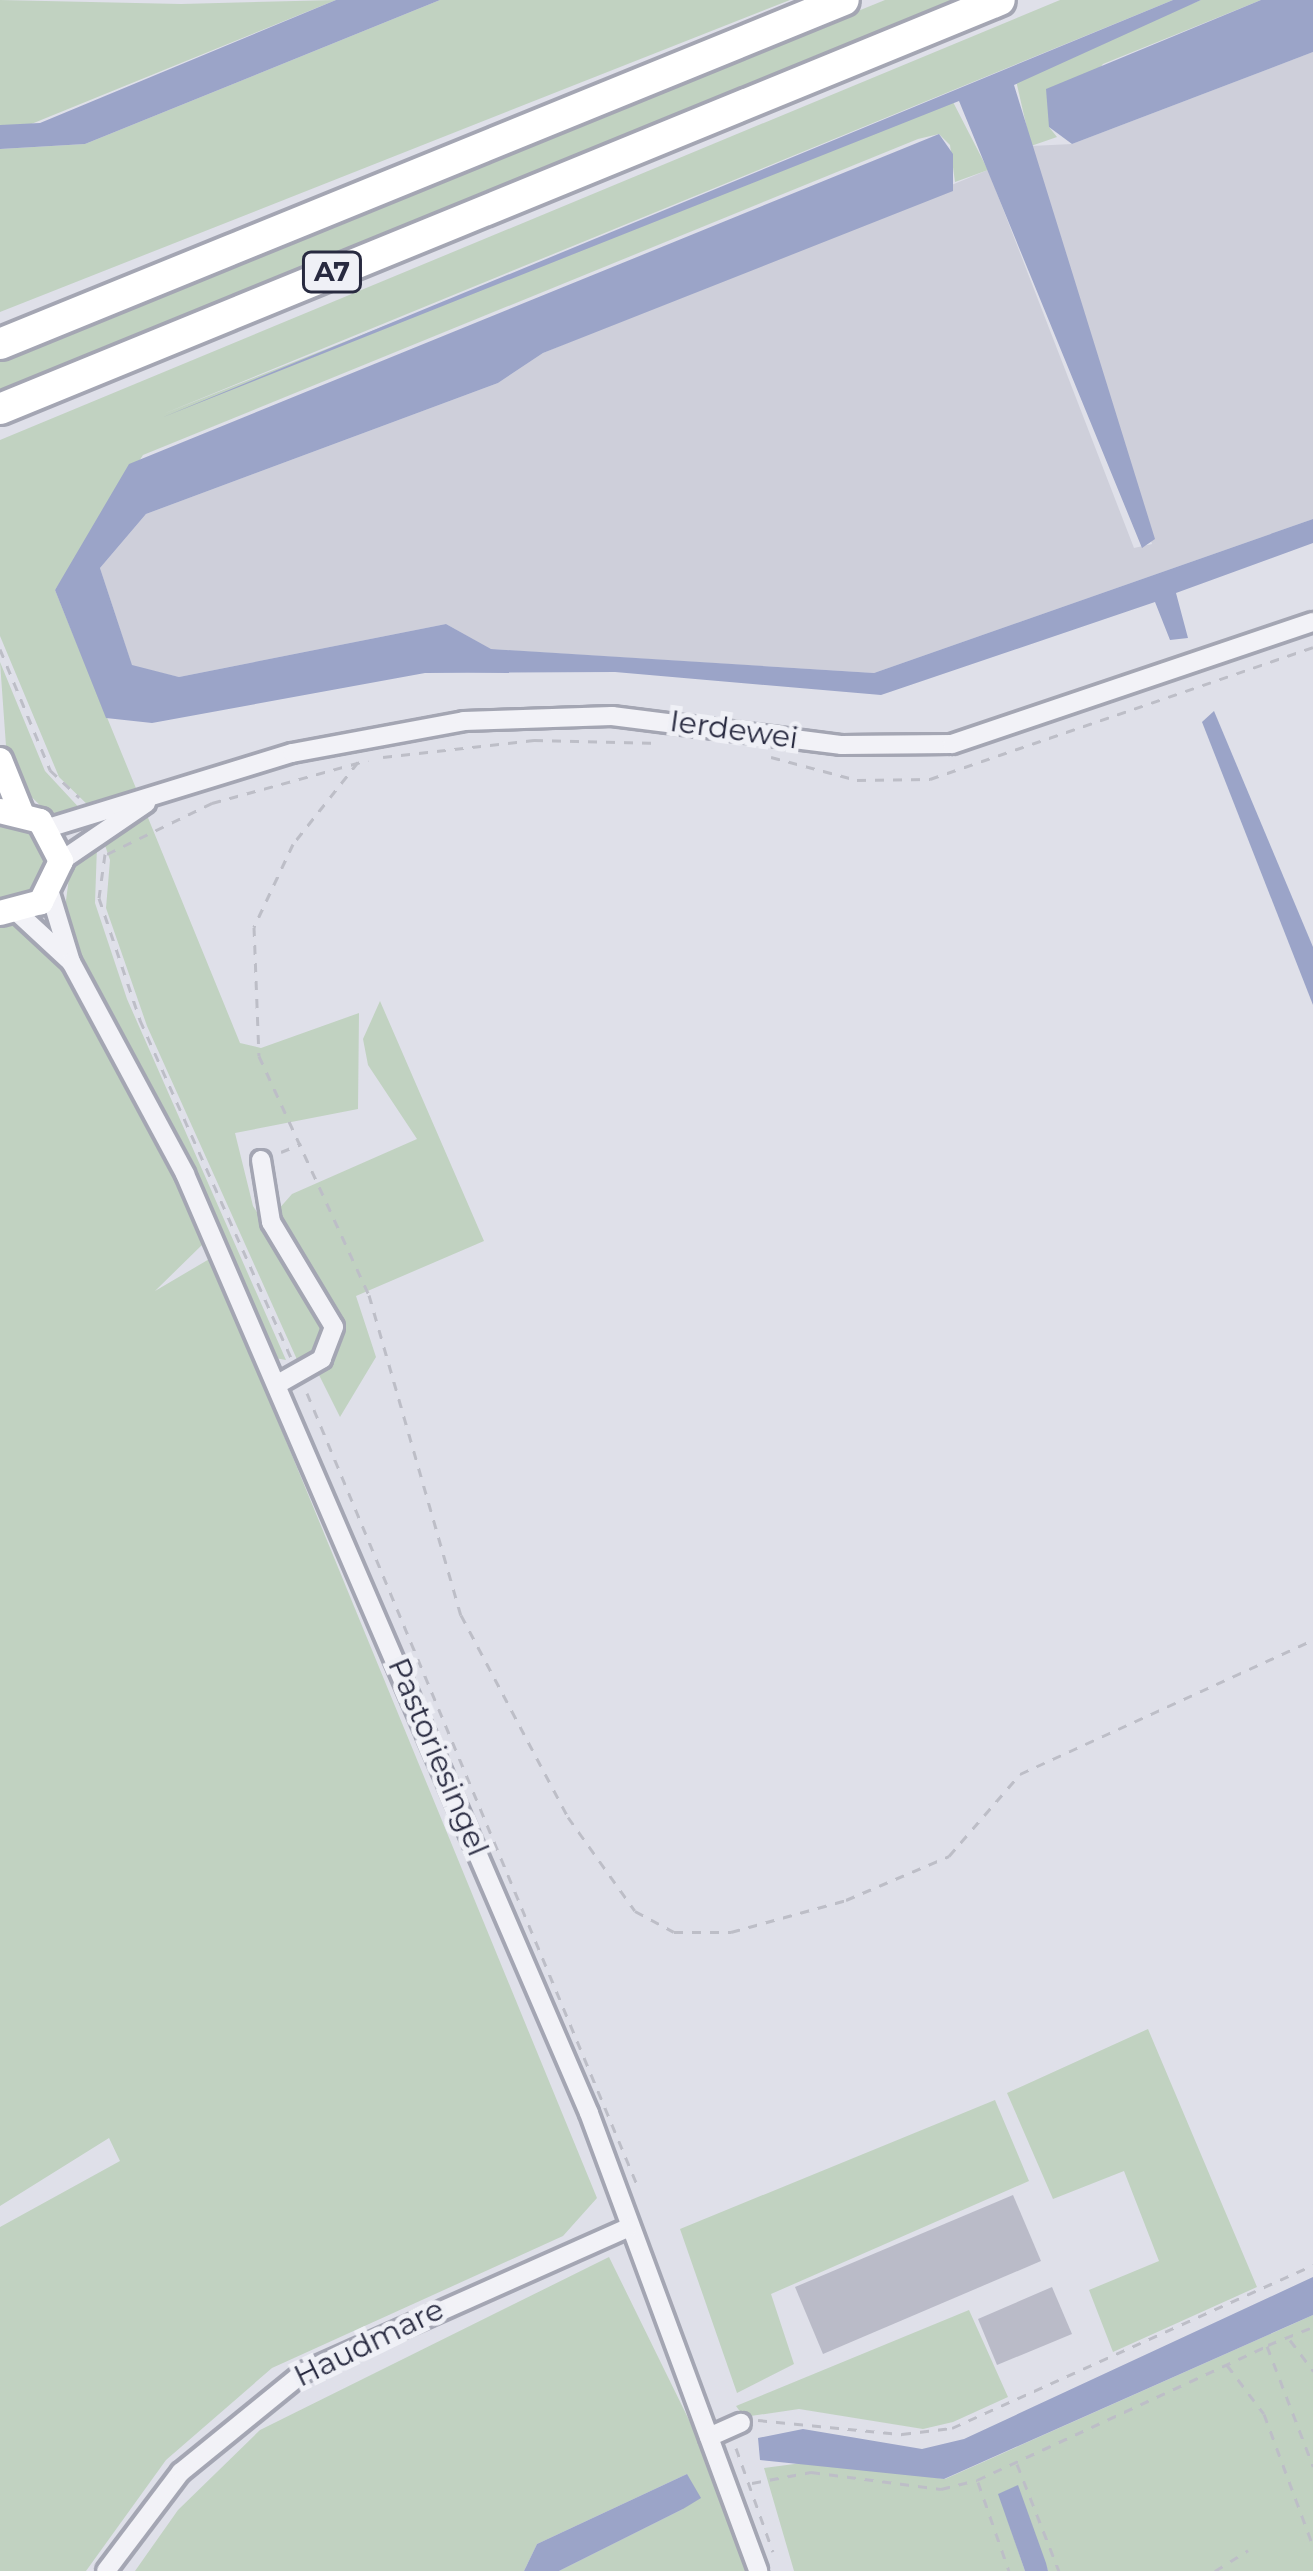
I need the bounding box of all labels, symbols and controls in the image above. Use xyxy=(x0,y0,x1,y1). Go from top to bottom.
road number: A7 xyxy=(299,251,365,293)
street label: Ierdewei xyxy=(668,703,800,757)
street label: Pastoriesingel xyxy=(380,1653,496,1861)
street label: Haudmare xyxy=(288,2291,450,2395)

